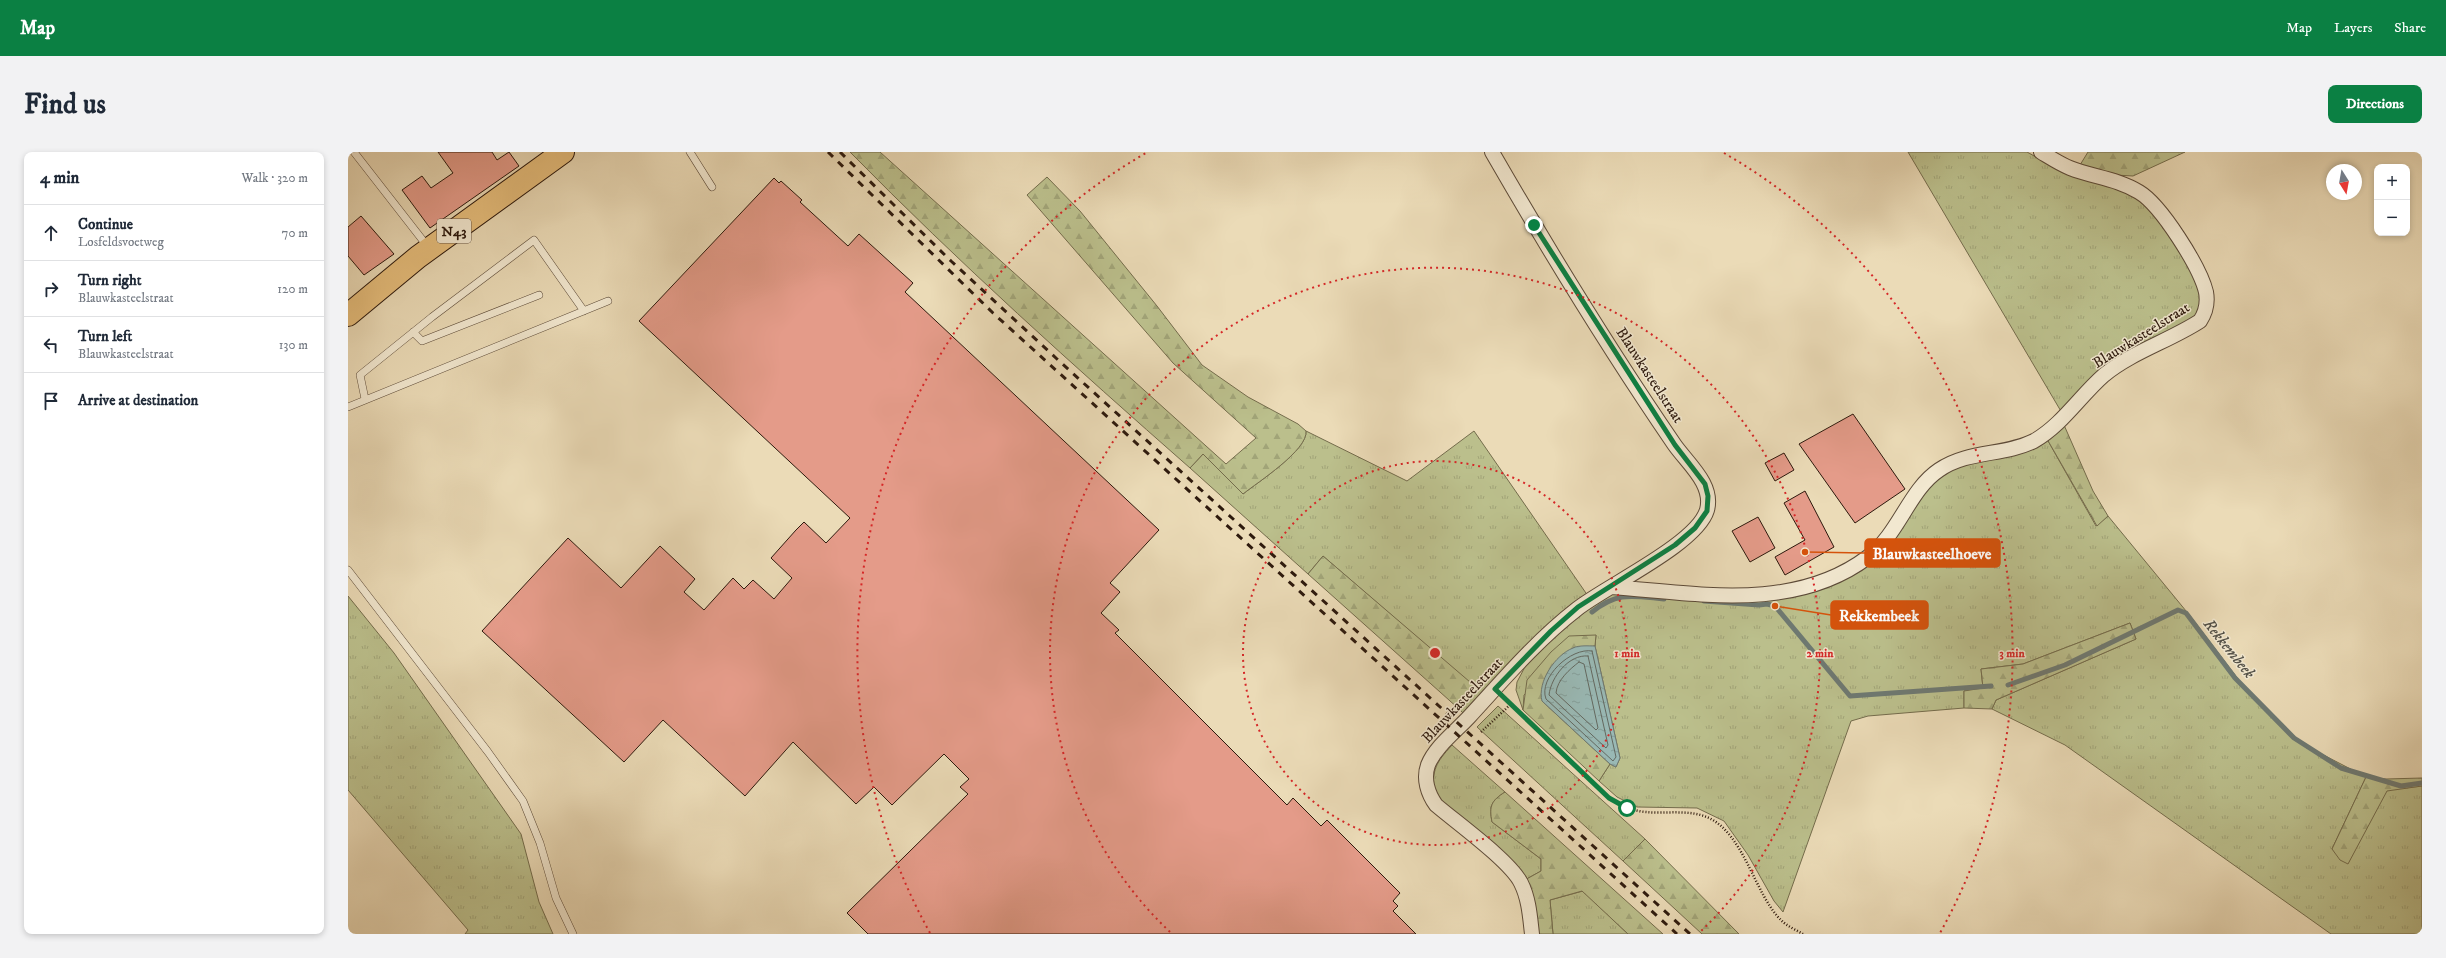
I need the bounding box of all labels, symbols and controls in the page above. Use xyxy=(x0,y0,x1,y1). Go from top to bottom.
text: Map xyxy=(20,17,55,40)
text: Map xyxy=(2286,19,2312,37)
text: Layers xyxy=(2334,19,2372,37)
text: Share xyxy=(2394,19,2426,37)
button: Directions xyxy=(2328,85,2422,123)
text: Find us xyxy=(24,87,106,122)
north arrow xyxy=(2326,164,2362,200)
map controls xyxy=(2374,164,2410,236)
button: + xyxy=(2374,164,2410,200)
text: 4 min xyxy=(40,167,79,189)
text: Walk · 320 m xyxy=(242,170,308,186)
button: − xyxy=(2374,200,2410,236)
text: Continue xyxy=(78,215,133,234)
route end xyxy=(1525,216,1543,234)
road number: N43 xyxy=(437,219,471,243)
icon: ahead xyxy=(40,222,62,244)
text: 70 m xyxy=(282,225,308,241)
text: Losfeldsvoetweg xyxy=(78,234,164,250)
text: Turn right xyxy=(78,271,141,290)
icon: right xyxy=(40,278,62,300)
text: 120 m xyxy=(277,281,308,297)
text: Blauwkasteelstraat xyxy=(78,290,174,306)
street label: Blauwkasteelstraat xyxy=(2089,298,2193,373)
street label: Blauwkasteelstraat xyxy=(1612,324,1688,427)
text: Turn left xyxy=(78,327,132,346)
icon: left xyxy=(40,334,62,356)
text: 130 m xyxy=(279,337,308,353)
text: Blauwkasteelstraat xyxy=(78,346,174,362)
icon: arrive xyxy=(40,390,62,412)
text: Arrive at destination xyxy=(78,391,198,410)
callout: Blauwkasteelhoeve xyxy=(1865,539,2000,567)
text: Blauwkasteelhoeve xyxy=(1873,544,1992,564)
callout: Rekkembeek xyxy=(1831,601,1928,629)
text: Rekkembeek xyxy=(1839,606,1920,626)
water label: Rekkembeek xyxy=(2198,614,2260,683)
centre of rings xyxy=(1428,646,1442,660)
text: 1 min xyxy=(1614,646,1640,661)
text: 2 min xyxy=(1807,646,1834,661)
text: 3 min xyxy=(1999,646,2025,661)
street label: Blauwkasteelstraat xyxy=(1418,653,1507,747)
route start xyxy=(1618,799,1636,817)

